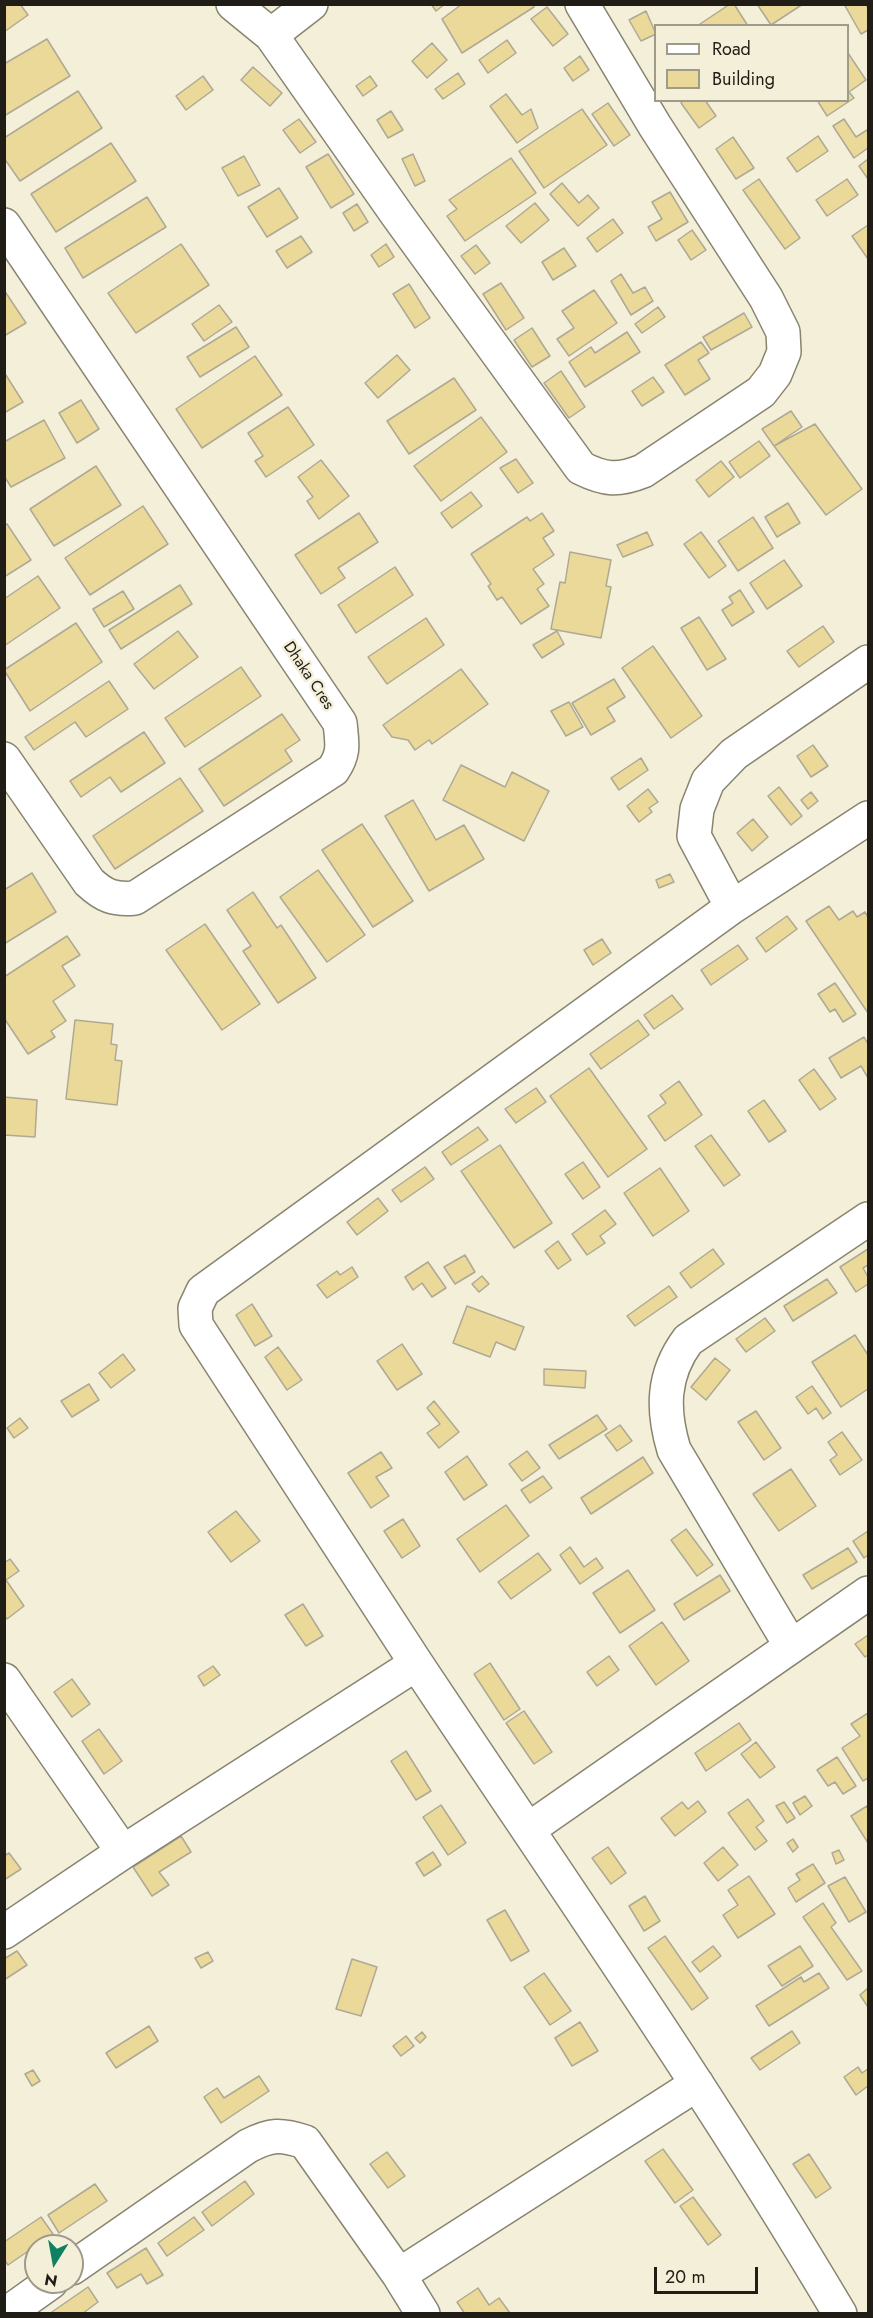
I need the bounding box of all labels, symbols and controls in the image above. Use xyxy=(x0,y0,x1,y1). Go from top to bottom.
legend xyxy=(654,24,849,102)
text: Road xyxy=(712,36,751,62)
text: Building xyxy=(712,66,775,92)
street label: Dhaka Cres xyxy=(278,639,338,713)
north arrow xyxy=(24,2234,84,2294)
scale bar xyxy=(657,2255,760,2293)
text: 20 m xyxy=(665,2264,705,2290)
text: N xyxy=(42,2268,59,2293)

